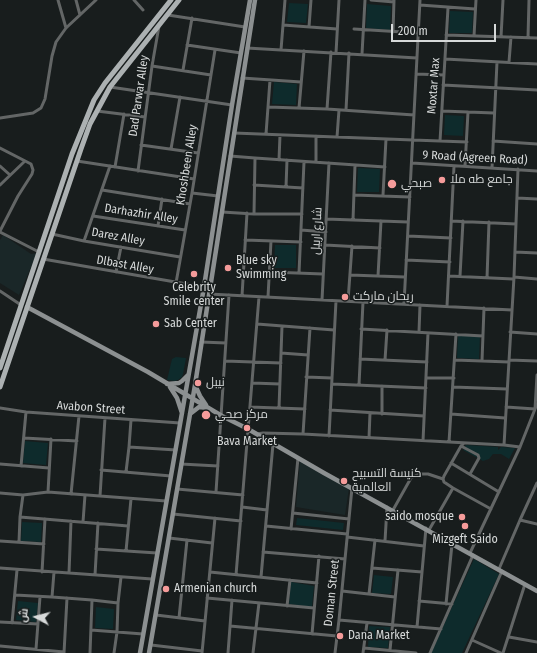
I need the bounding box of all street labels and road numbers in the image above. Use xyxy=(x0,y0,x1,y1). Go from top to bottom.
street label: Dad Parwar Alley xyxy=(126,54,152,138)
street label: Moxtar Max xyxy=(425,57,443,115)
street label: Khoshbeen Alley xyxy=(174,124,200,206)
street label: 9 Road (Agreen Road) xyxy=(422,148,528,168)
street label: Darhazhir Alley xyxy=(103,201,179,227)
street label: شارع اربيل xyxy=(309,207,325,255)
street label: Darez Alley xyxy=(90,225,146,249)
street label: Dlbast Alley xyxy=(95,253,155,277)
street label: Avabon Street xyxy=(56,398,126,418)
street label: Doman Street xyxy=(321,559,343,627)

